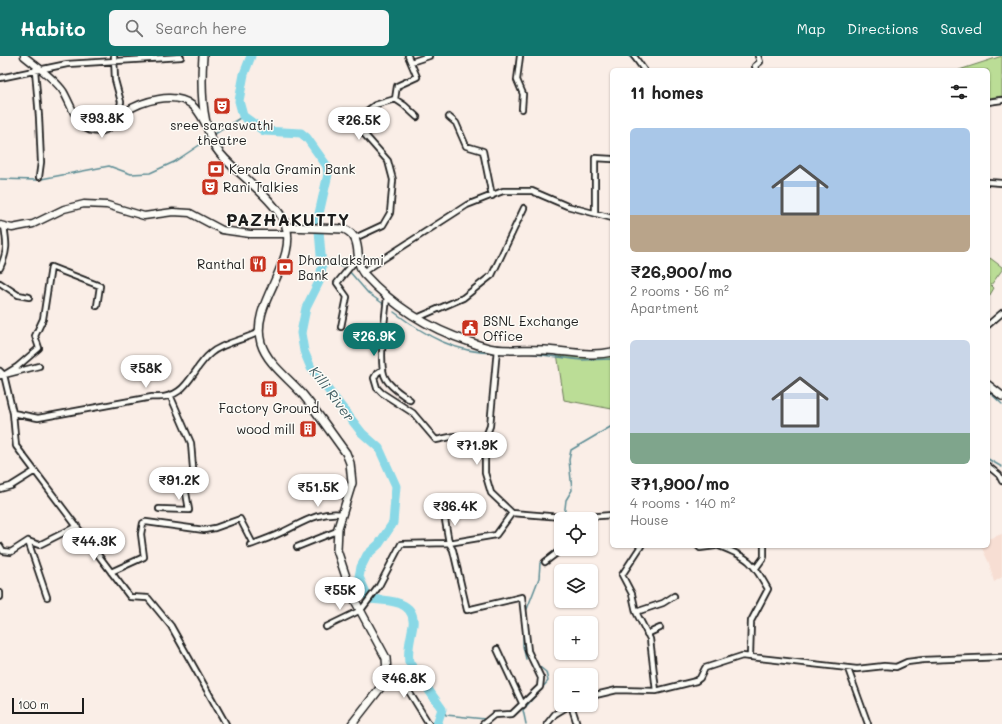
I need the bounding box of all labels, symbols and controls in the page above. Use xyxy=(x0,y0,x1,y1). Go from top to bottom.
search box xyxy=(109,10,389,46)
text: Habito xyxy=(20,16,85,41)
icon: search xyxy=(123,17,145,39)
text: Search here xyxy=(155,18,247,38)
text: Map xyxy=(797,19,825,38)
text: Directions xyxy=(847,19,918,38)
text: Saved xyxy=(940,19,982,38)
text: 11 homes xyxy=(630,81,704,103)
icon: filters xyxy=(948,81,970,103)
theatre icon: sree saraswathi theatre xyxy=(212,96,232,116)
pin: ₹93.8K xyxy=(69,105,135,139)
pin: ₹26.5K xyxy=(326,107,392,141)
text: ₹93.8K xyxy=(80,109,124,126)
text: ₹26.5K xyxy=(337,111,381,128)
place label: sree saraswathi theatre xyxy=(170,116,274,148)
icon: home xyxy=(764,154,836,226)
bank icon: Kerala Gramin Bank xyxy=(206,159,226,179)
place label: Kerala Gramin Bank xyxy=(229,160,355,177)
theatre icon: Rani Talkies xyxy=(200,177,220,197)
place label: Rani Talkies xyxy=(223,178,299,195)
district label: PAZHAKUTTY xyxy=(226,208,350,230)
place label: Dhanalakshmi Bank xyxy=(298,251,384,283)
restaurant icon: Ranthal xyxy=(248,254,268,274)
place label: Ranthal xyxy=(197,255,245,272)
bank icon: Dhanalakshmi Bank xyxy=(275,257,295,277)
text: ₹26,900/mo xyxy=(630,260,732,282)
text: 2 rooms · 56 m² xyxy=(630,282,729,299)
text: Apartment xyxy=(630,299,699,316)
place label: BSNL Exchange Office xyxy=(483,312,579,344)
public building icon: BSNL Exchange Office xyxy=(460,318,480,338)
pin: ₹26.9K xyxy=(341,323,407,357)
text: ₹26.9K xyxy=(352,327,396,344)
pin: ₹58K xyxy=(122,355,170,389)
text: ₹58K xyxy=(130,359,162,376)
water label: Killi River xyxy=(305,362,360,425)
icon: home xyxy=(764,366,836,438)
building icon: Factory Ground xyxy=(259,379,279,399)
place label: Factory Ground xyxy=(219,399,319,416)
building icon: wood mill xyxy=(298,419,318,439)
place label: wood mill xyxy=(236,420,295,437)
pin: ₹71.9K xyxy=(444,432,510,466)
text: ₹71.9K xyxy=(456,436,498,453)
pin: ₹91.2K xyxy=(146,467,212,501)
text: ₹91.2K xyxy=(158,471,200,488)
text: ₹71,900/mo xyxy=(630,472,729,494)
pin: ₹51.5K xyxy=(285,474,351,508)
text: ₹51.5K xyxy=(297,478,339,495)
pin: ₹36.4K xyxy=(422,493,488,527)
text: 4 rooms · 140 m² xyxy=(630,494,735,511)
text: ₹36.4K xyxy=(432,497,478,514)
text: House xyxy=(630,511,668,528)
map controls xyxy=(554,512,598,712)
button: locate xyxy=(554,512,598,556)
pin: ₹44.3K xyxy=(61,528,127,562)
text: ₹44.3K xyxy=(71,532,117,549)
button: layers xyxy=(554,564,598,608)
pin: ₹55K xyxy=(316,577,364,611)
text: ₹55K xyxy=(324,581,356,598)
button: + xyxy=(554,616,598,660)
pin: ₹46.8K xyxy=(371,665,437,699)
button: − xyxy=(554,668,598,712)
text: ₹46.8K xyxy=(381,669,427,686)
scale bar xyxy=(12,696,84,715)
text: 100 m xyxy=(18,697,49,712)

